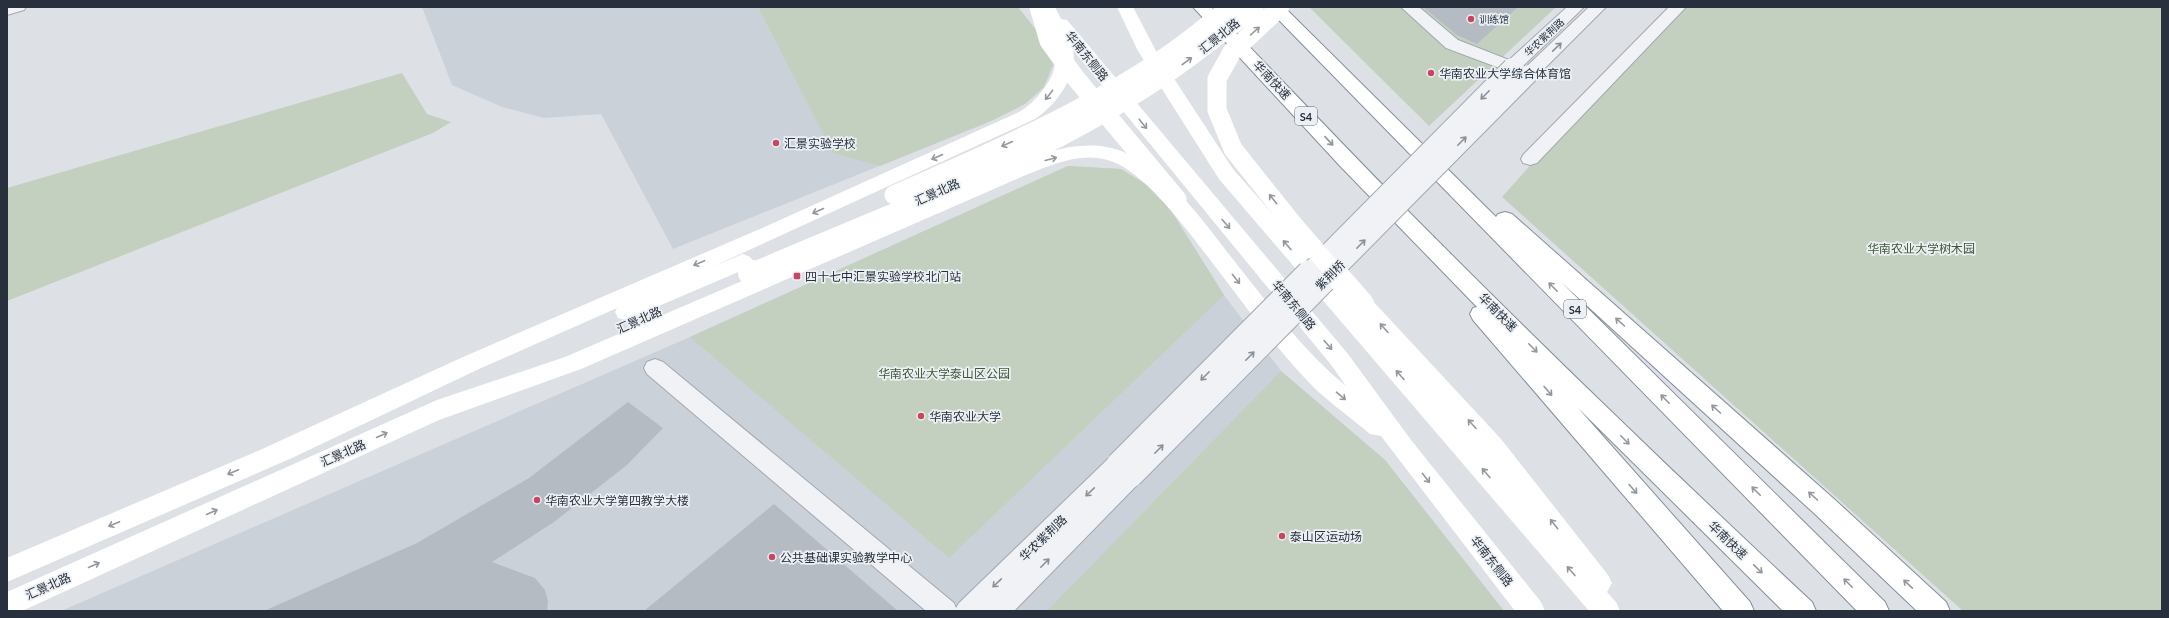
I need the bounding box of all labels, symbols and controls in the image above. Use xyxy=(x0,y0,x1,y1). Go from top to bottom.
place label: 训练馆 xyxy=(1479,13,1509,25)
marker: 训练馆 xyxy=(1466,14,1476,24)
street label: 汇景北路 xyxy=(1196,15,1242,57)
street label: 华农紫荆路 xyxy=(1522,16,1566,58)
one-way arrow xyxy=(1250,27,1260,36)
street label: 华南东侧路 xyxy=(1062,28,1112,84)
one-way arrow xyxy=(1552,42,1562,51)
one-way arrow xyxy=(1181,57,1192,65)
street label: 华南快速 xyxy=(1250,57,1294,103)
place label: 华南农业大学综合体育馆 xyxy=(1439,66,1571,81)
marker: 华南农业大学综合体育馆 xyxy=(1426,68,1436,78)
one-way arrow xyxy=(1045,89,1053,100)
one-way arrow xyxy=(1480,90,1489,100)
road number: S4 xyxy=(1295,107,1317,125)
one-way arrow xyxy=(1139,119,1148,129)
one-way arrow xyxy=(1324,135,1333,146)
place label: 汇景实验学校 xyxy=(784,136,856,151)
one-way arrow xyxy=(1457,136,1467,146)
marker: 汇景实验学校 xyxy=(771,138,781,148)
one-way arrow xyxy=(1001,141,1013,149)
one-way arrow xyxy=(931,154,943,161)
one-way arrow xyxy=(1044,155,1057,162)
street label: 汇景北路 xyxy=(912,175,962,209)
one-way arrow xyxy=(1269,194,1278,205)
one-way arrow xyxy=(813,208,825,215)
one-way arrow xyxy=(1222,218,1231,229)
one-way arrow xyxy=(1356,239,1366,249)
one-way arrow xyxy=(1283,240,1292,250)
park label: 华南农业大学树木园 xyxy=(1867,241,1975,256)
street label: 紫荆桥 xyxy=(1312,257,1348,293)
one-way arrow xyxy=(694,260,706,267)
place label: 四十七中汇景实验学校北门站 xyxy=(805,269,961,284)
marker: 四十七中汇景实验学校北门站 xyxy=(792,271,802,281)
one-way arrow xyxy=(1232,273,1240,284)
street label: 华南东侧路 xyxy=(1269,277,1319,333)
one-way arrow xyxy=(1548,282,1558,292)
street label: 华南快速 xyxy=(1476,290,1520,334)
road number: S4 xyxy=(1564,300,1586,318)
street label: 汇景北路 xyxy=(614,303,664,337)
one-way arrow xyxy=(1614,317,1625,326)
one-way arrow xyxy=(1380,323,1389,333)
one-way arrow xyxy=(1323,340,1332,351)
one-way arrow xyxy=(1528,343,1538,353)
one-way arrow xyxy=(1245,351,1255,361)
park label: 华南农业大学泰山区公园 xyxy=(878,366,1010,381)
one-way arrow xyxy=(1396,370,1405,380)
one-way arrow xyxy=(1200,371,1210,381)
one-way arrow xyxy=(1543,386,1552,397)
one-way arrow xyxy=(1336,391,1346,400)
one-way arrow xyxy=(1660,394,1670,404)
one-way arrow xyxy=(1711,404,1721,413)
place label: 华南农业大学 xyxy=(929,409,1001,424)
marker: 华南农业大学 xyxy=(916,411,926,421)
one-way arrow xyxy=(1467,418,1476,429)
one-way arrow xyxy=(375,431,387,439)
one-way arrow xyxy=(1620,435,1630,445)
street label: 汇景北路 xyxy=(318,436,368,470)
one-way arrow xyxy=(1154,444,1164,454)
one-way arrow xyxy=(1481,468,1490,478)
one-way arrow xyxy=(228,469,240,476)
one-way arrow xyxy=(1421,473,1430,483)
one-way arrow xyxy=(1629,484,1638,495)
one-way arrow xyxy=(1751,486,1761,496)
one-way arrow xyxy=(1085,487,1095,497)
one-way arrow xyxy=(1808,491,1818,500)
place label: 华南农业大学第四教学大楼 xyxy=(545,493,689,508)
marker: 华南农业大学第四教学大楼 xyxy=(532,495,542,505)
one-way arrow xyxy=(206,508,218,515)
street label: 华农紫荆路 xyxy=(1016,512,1070,564)
street label: 华南快速 xyxy=(1706,518,1750,562)
one-way arrow xyxy=(1549,519,1558,530)
one-way arrow xyxy=(109,520,121,528)
place label: 泰山区运动场 xyxy=(1290,529,1362,544)
marker: 泰山区运动场 xyxy=(1277,531,1287,541)
street label: 华南东侧路 xyxy=(1468,533,1516,589)
place label: 公共基础课实验教学中心 xyxy=(780,550,912,565)
marker: 公共基础课实验教学中心 xyxy=(767,552,777,562)
one-way arrow xyxy=(1040,559,1050,568)
one-way arrow xyxy=(87,561,99,569)
one-way arrow xyxy=(1753,565,1763,574)
one-way arrow xyxy=(1566,566,1575,576)
street label: 汇景北路 xyxy=(23,569,73,603)
one-way arrow xyxy=(992,578,1002,587)
one-way arrow xyxy=(1843,578,1853,588)
one-way arrow xyxy=(1903,580,1913,589)

